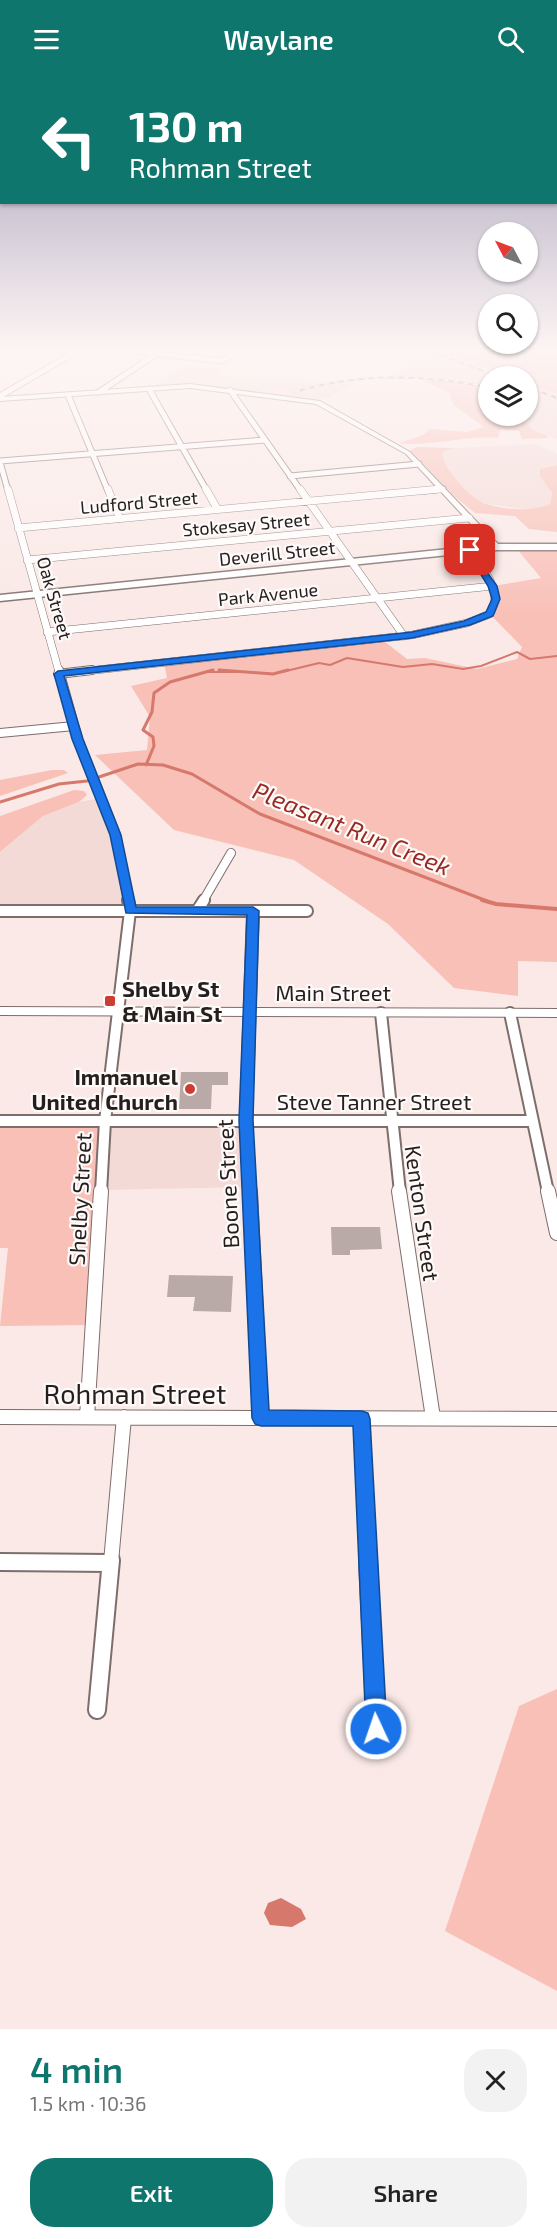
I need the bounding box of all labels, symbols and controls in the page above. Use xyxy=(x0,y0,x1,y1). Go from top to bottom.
icon: menu xyxy=(30,23,63,56)
text: Waylane xyxy=(223,23,334,55)
icon: search xyxy=(494,23,527,56)
text: 130 m xyxy=(129,100,244,150)
icon: left xyxy=(30,102,108,180)
text: Rohman Street xyxy=(129,151,312,183)
north arrow xyxy=(478,222,538,282)
map controls xyxy=(478,222,538,426)
button: search xyxy=(478,294,538,354)
button: layers xyxy=(478,366,538,426)
street label: Ludford Street xyxy=(79,486,199,518)
street label: Stokesay Street xyxy=(181,507,311,541)
pin xyxy=(444,524,495,575)
icon: arrive xyxy=(453,533,486,566)
street label: Deverill Street xyxy=(218,536,336,570)
street label: Oak Street xyxy=(33,554,77,642)
street label: Park Avenue xyxy=(217,578,319,610)
water label: Pleasant Run Creek xyxy=(249,775,455,881)
place label: Shelby St & Main St xyxy=(122,975,222,1026)
street label: Main Street xyxy=(275,979,391,1005)
marker: Shelby St & Main St xyxy=(103,994,117,1008)
place label: Immanuel United Church xyxy=(31,1063,179,1114)
marker: Immanuel United Church xyxy=(183,1082,197,1096)
street label: Steve Tanner Street xyxy=(277,1088,471,1114)
street label: Boone Street xyxy=(211,1119,243,1249)
street label: Shelby Street xyxy=(63,1132,95,1266)
street label: Kenton Street xyxy=(401,1143,445,1283)
street label: Rohman Street xyxy=(44,1377,226,1409)
position arrow xyxy=(344,1697,408,1761)
text: 4 min xyxy=(30,2047,123,2090)
button: close xyxy=(464,2049,527,2112)
text: 1.5 km · 10:36 xyxy=(30,2091,146,2115)
button: Exit xyxy=(30,2158,273,2227)
button: Share xyxy=(285,2158,527,2227)

